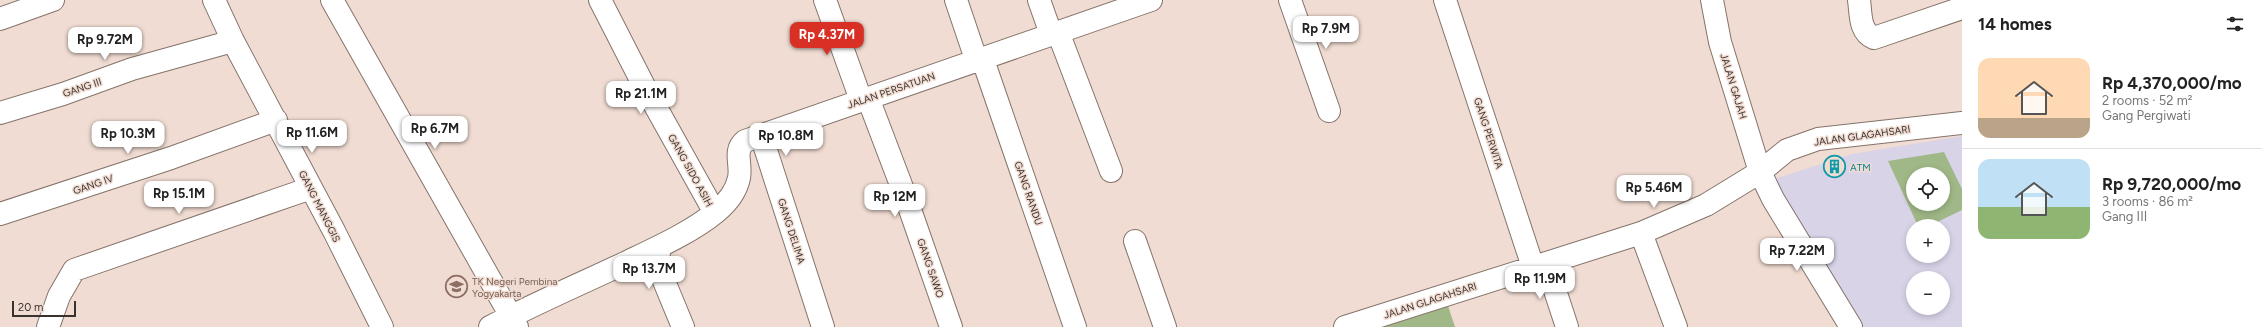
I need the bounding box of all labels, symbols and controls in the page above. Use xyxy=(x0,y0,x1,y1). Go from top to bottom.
icon: filters xyxy=(2224,13,2246,35)
text: 14 homes xyxy=(1978,14,2052,34)
pin: Rp 7.9M xyxy=(1289,16,1363,50)
text: Rp 7.9M xyxy=(1302,21,1350,36)
pin: Rp 4.37M xyxy=(786,22,868,56)
pin: Rp 9.72M xyxy=(64,27,146,61)
text: Rp 4.37M xyxy=(799,27,855,42)
text: Rp 9.72M xyxy=(77,32,133,47)
street label: JALAN GAJAH xyxy=(1717,52,1750,120)
street label: JALAN PERSATUAN xyxy=(846,69,937,112)
text: Rp 4,370,000/mo xyxy=(2102,73,2242,93)
icon: home xyxy=(2010,74,2058,122)
street label: GANG III xyxy=(61,75,103,100)
pin: Rp 21.1M xyxy=(600,81,682,115)
text: Rp 21.1M xyxy=(615,86,667,101)
text: 2 rooms · 52 m² xyxy=(2102,93,2193,108)
street label: GANG PERWITA xyxy=(1471,96,1506,171)
text: Gang Pergiwati xyxy=(2102,108,2191,123)
pin: Rp 6.7M xyxy=(398,116,472,150)
pin: Rp 11.6M xyxy=(271,120,353,154)
pin: Rp 10.3M xyxy=(87,121,169,155)
text: Rp 6.7M xyxy=(411,121,459,136)
street label: JALAN GLAGAHSARI xyxy=(1813,122,1911,149)
pin: Rp 10.8M xyxy=(745,123,827,157)
text: Rp 11.6M xyxy=(286,125,338,140)
text: Rp 10.3M xyxy=(101,126,155,141)
text: Rp 10.8M xyxy=(758,128,814,143)
street label: GANG SIDO ASIH xyxy=(665,132,716,209)
building icon: ATM xyxy=(1821,154,1847,180)
street label: GANG RANDU xyxy=(1011,159,1046,227)
place label: ATM xyxy=(1850,161,1871,174)
map controls xyxy=(1906,167,1950,315)
button: locate xyxy=(1906,167,1950,211)
street label: GANG MANGGIS xyxy=(296,168,343,244)
street label: GANG IV xyxy=(71,172,115,197)
text: Rp 9,720,000/mo xyxy=(2102,174,2241,194)
pin: Rp 5.46M xyxy=(1613,175,1695,209)
icon: home xyxy=(2010,175,2058,223)
text: Rp 5.46M xyxy=(1626,180,1682,195)
pin: Rp 15.1M xyxy=(138,181,220,215)
pin: Rp 12M xyxy=(862,184,928,218)
text: Rp 15.1M xyxy=(153,186,205,201)
text: Rp 12M xyxy=(873,189,917,204)
text: 3 rooms · 86 m² xyxy=(2102,194,2193,209)
street label: GANG DELIMA xyxy=(775,197,808,266)
text: Gang III xyxy=(2102,209,2147,224)
button: + xyxy=(1906,219,1950,263)
street label: GANG SAWO xyxy=(914,237,947,300)
pin: Rp 7.22M xyxy=(1756,238,1838,272)
text: Rp 7.22M xyxy=(1769,243,1825,258)
pin: Rp 13.7M xyxy=(608,256,690,290)
text: Rp 13.7M xyxy=(622,261,676,276)
pin: Rp 11.9M xyxy=(1499,266,1581,300)
text: Rp 11.9M xyxy=(1514,271,1566,286)
button: − xyxy=(1906,271,1950,315)
school or university icon: TK Negeri Pembina Yogyakarta xyxy=(443,274,469,300)
place label: TK Negeri Pembina Yogyakarta xyxy=(472,275,557,300)
street label: JALAN GLAGAHSARI xyxy=(1382,279,1478,322)
scale bar xyxy=(12,299,76,318)
text: 20 m xyxy=(18,301,43,314)

